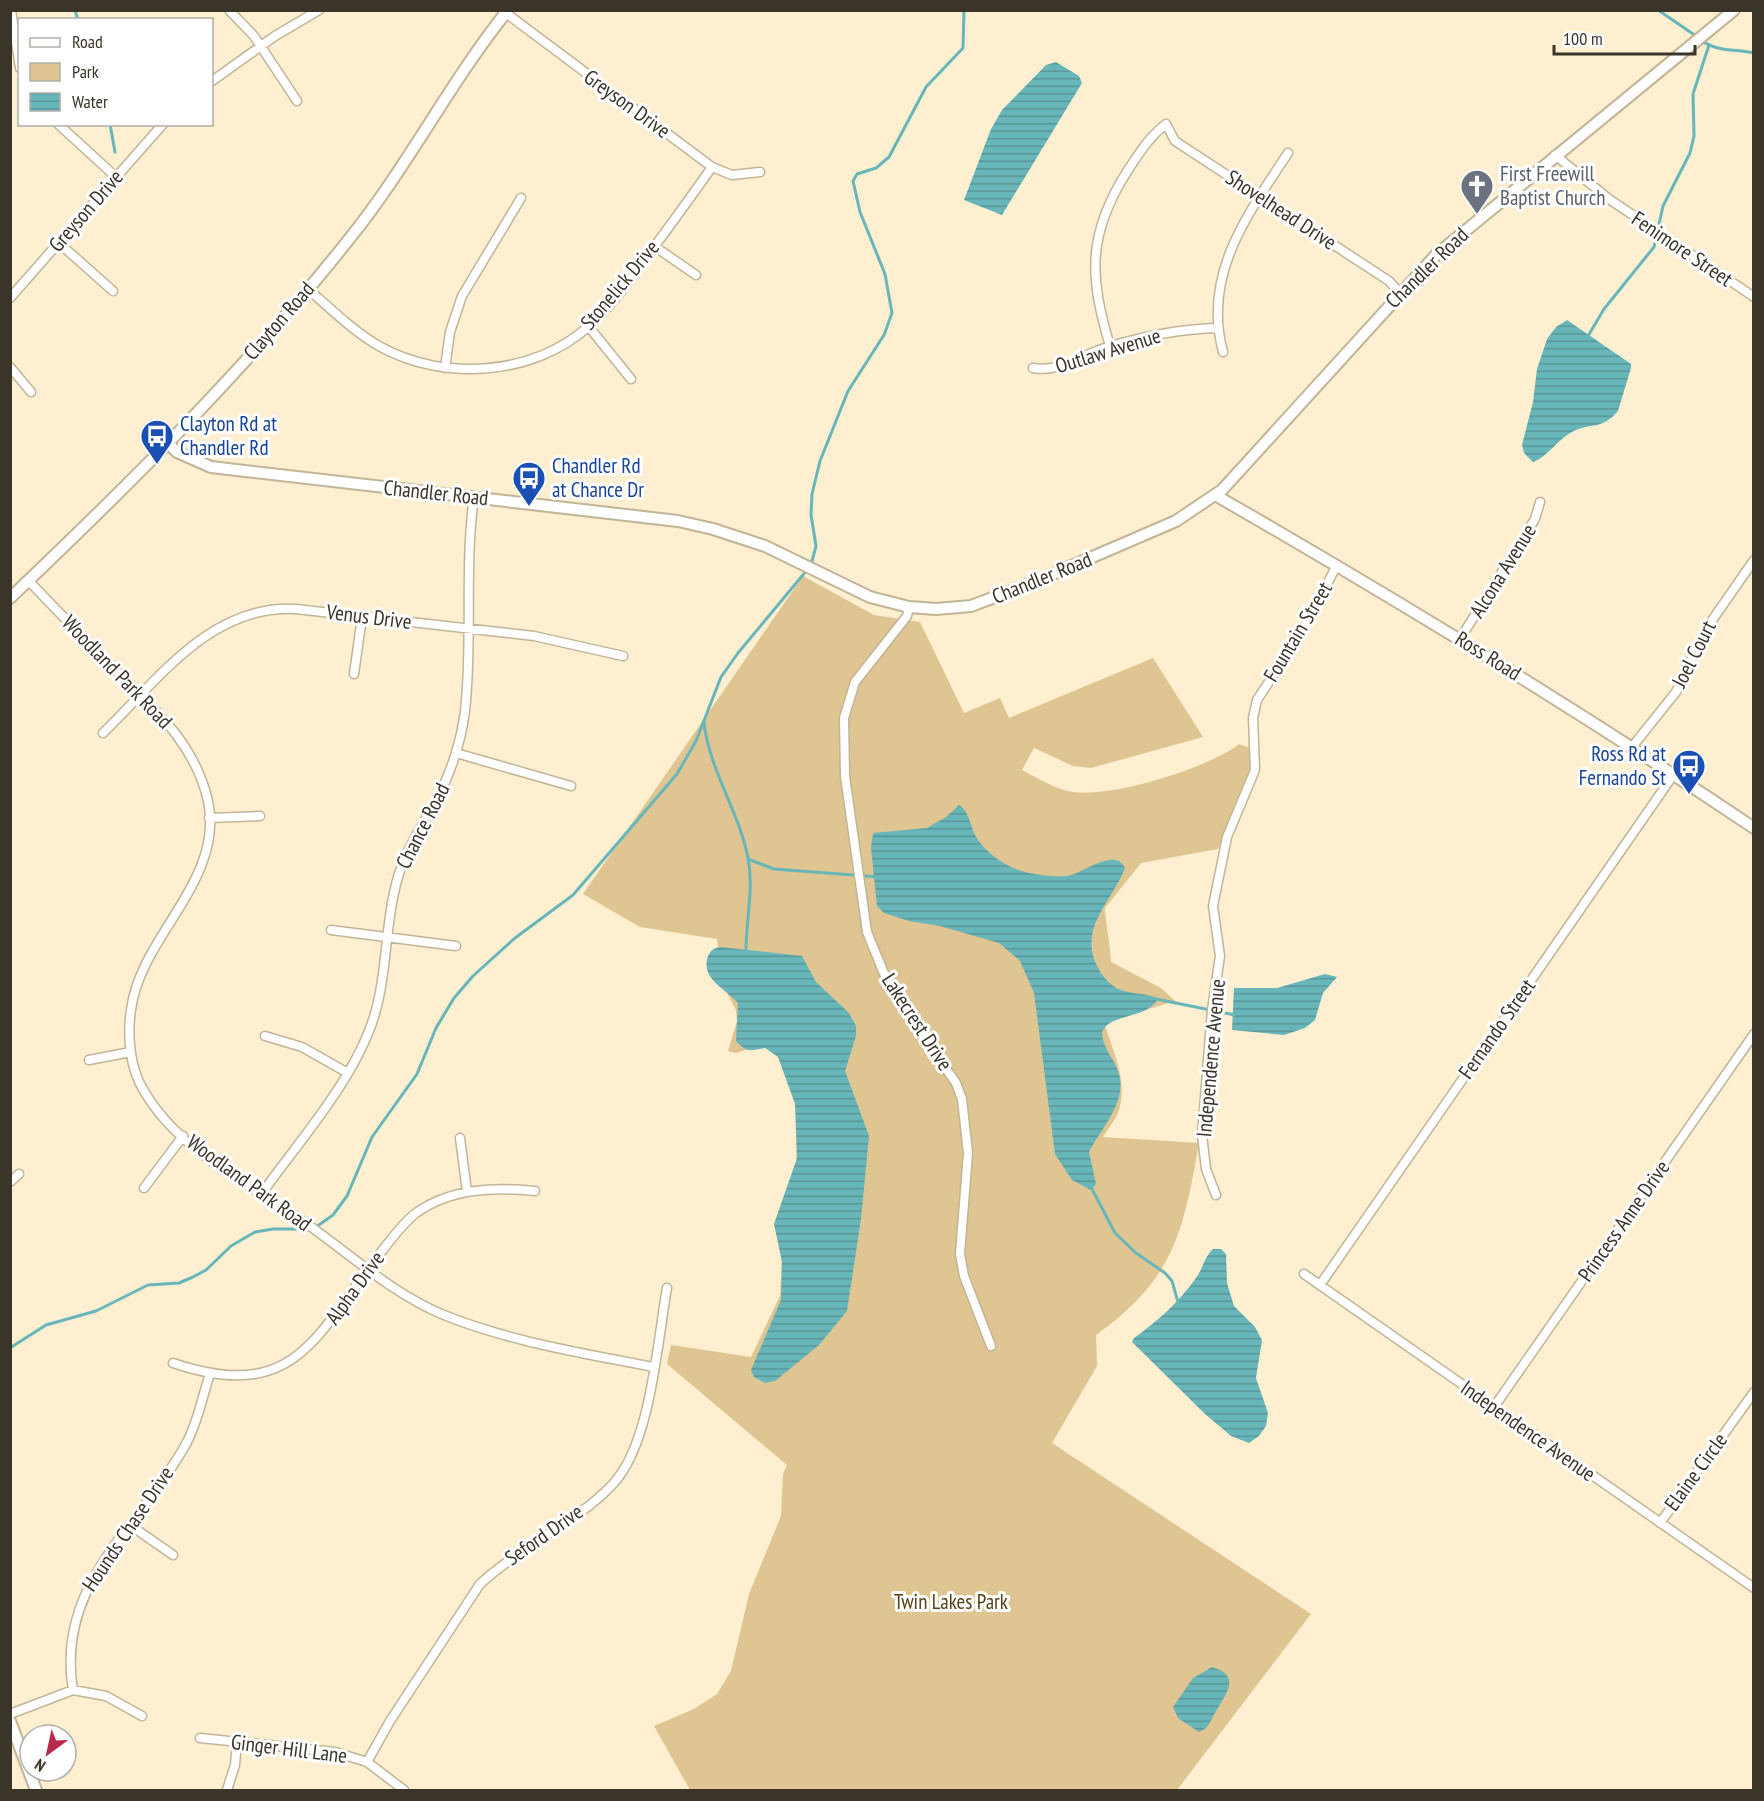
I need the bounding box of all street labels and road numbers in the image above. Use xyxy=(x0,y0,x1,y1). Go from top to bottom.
street label: Greyson Drive xyxy=(579,63,676,144)
street label: Greyson Drive xyxy=(43,164,129,257)
street label: Shovelhead Drive xyxy=(1221,164,1342,255)
street label: Fenimore Street xyxy=(1627,205,1738,292)
street label: Chandler Road xyxy=(1379,221,1474,314)
street label: Stonelick Drive xyxy=(574,234,665,335)
street label: Clayton Road xyxy=(237,276,320,365)
street label: Outlaw Avenue xyxy=(1052,322,1164,379)
street label: Chandler Road xyxy=(382,474,490,511)
street label: Alcona Avenue xyxy=(1463,519,1542,623)
street label: Chandler Road xyxy=(988,545,1096,610)
street label: Fountain Street xyxy=(1257,577,1338,687)
street label: Venus Drive xyxy=(324,598,413,635)
street label: Woodland Park Road xyxy=(56,609,178,734)
street label: Joel Court xyxy=(1665,616,1722,693)
street label: Ross Road xyxy=(1450,625,1526,686)
street label: Chance Road xyxy=(390,778,456,873)
street label: Lakecrest Drive xyxy=(876,968,959,1075)
street label: Fernando Street xyxy=(1452,973,1541,1084)
street label: Independence Avenue xyxy=(1190,978,1231,1138)
street label: Woodland Park Road xyxy=(182,1128,317,1237)
street label: Princess Anne Drive xyxy=(1572,1155,1675,1287)
street label: Alpha Drive xyxy=(319,1246,390,1330)
street label: Independence Avenue xyxy=(1456,1374,1601,1487)
street label: Elaine Circle xyxy=(1658,1427,1733,1516)
street label: Hounds Chase Drive xyxy=(76,1461,179,1596)
street label: Seford Drive xyxy=(499,1498,588,1571)
street label: Ginger Hill Lane xyxy=(229,1728,349,1769)

